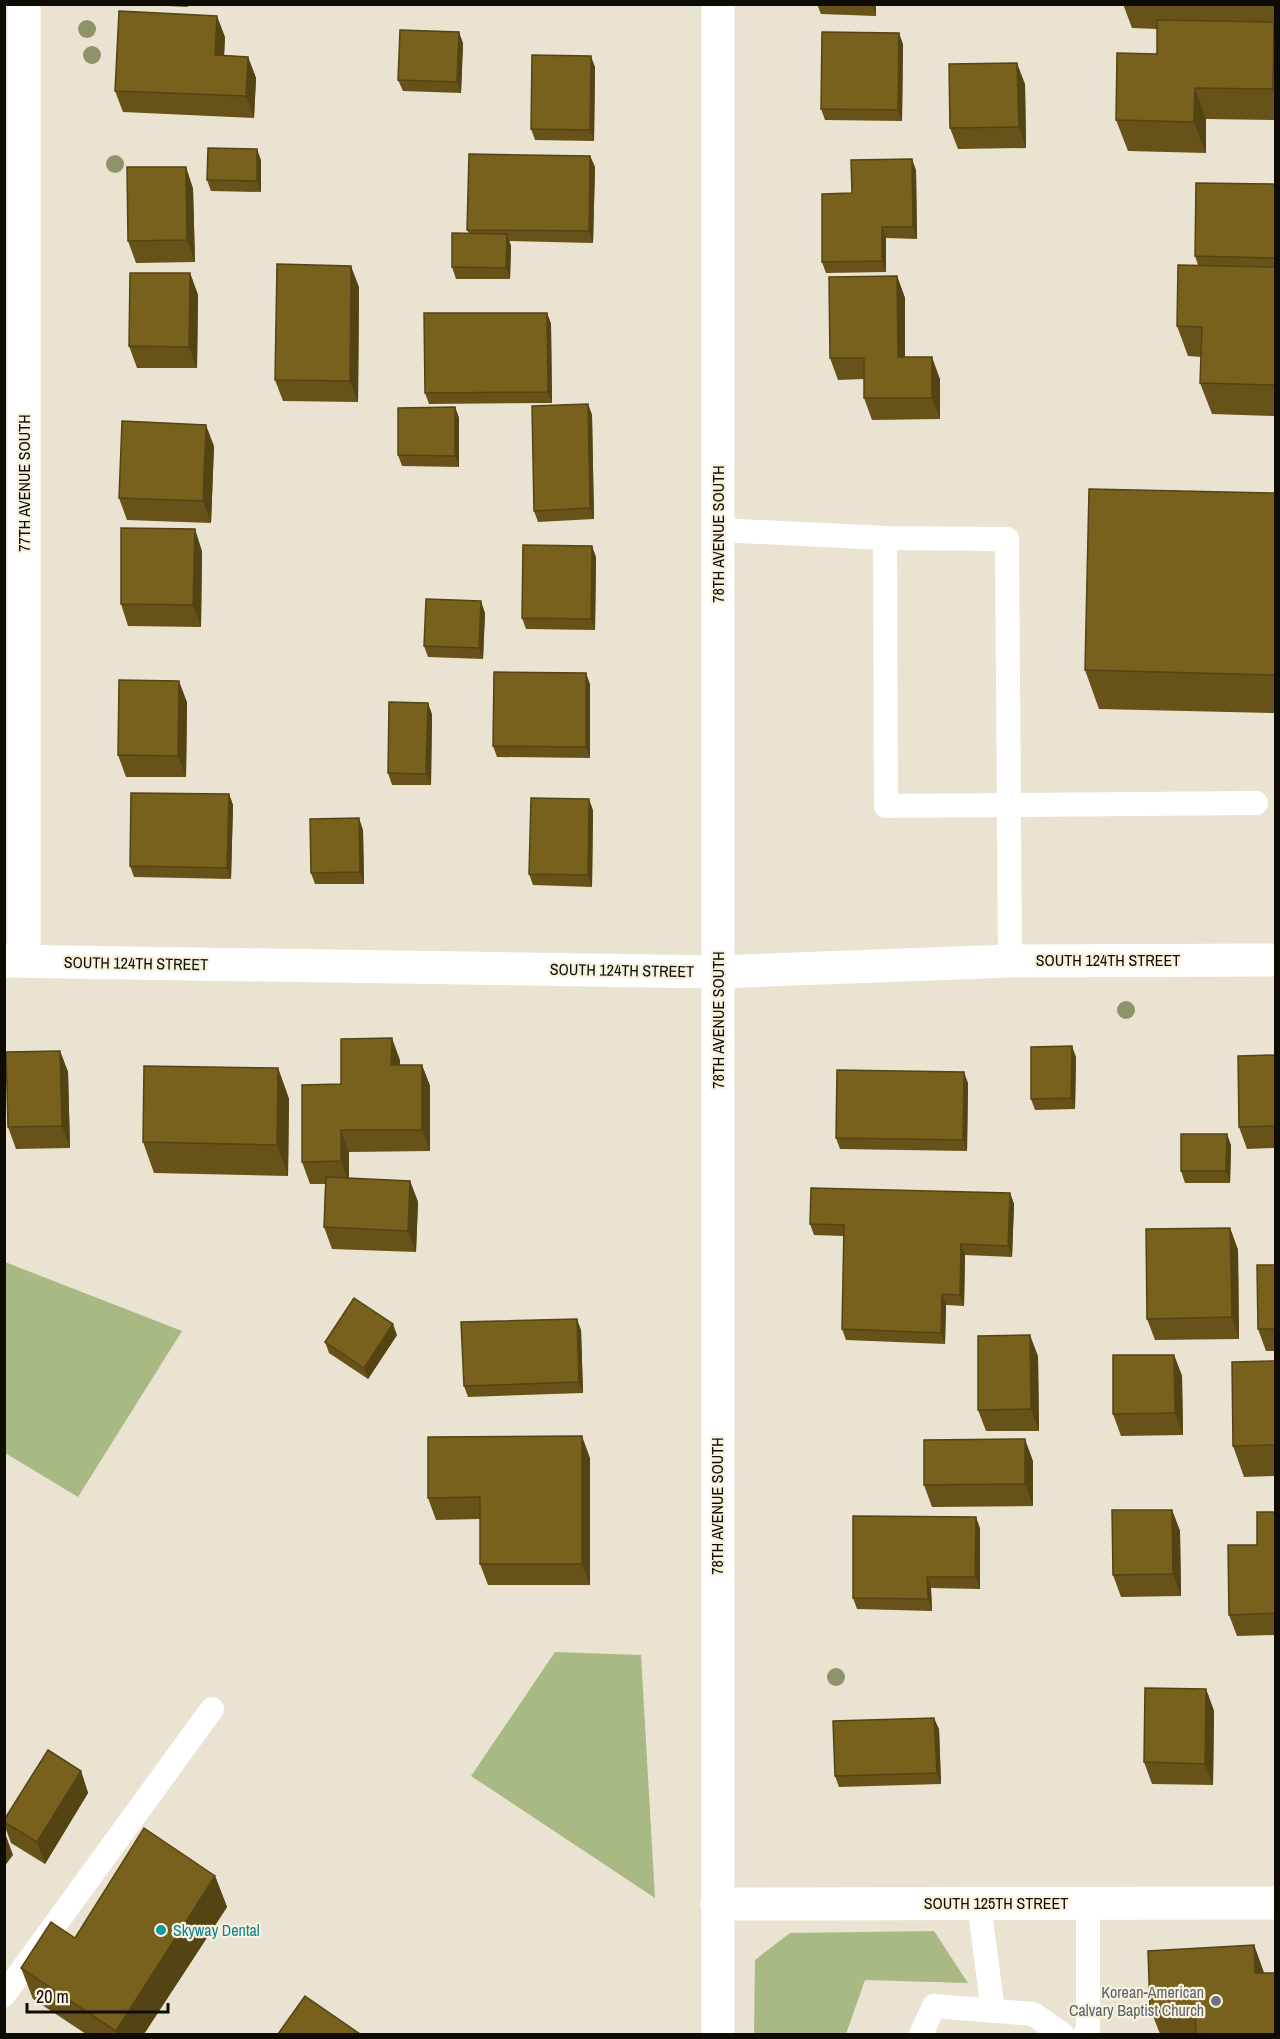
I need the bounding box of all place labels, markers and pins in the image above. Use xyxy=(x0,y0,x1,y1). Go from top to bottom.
place label: Skyway Dental xyxy=(173,1919,260,1941)
marker: Skyway Dental xyxy=(154,1923,168,1937)
place label: Korean-American Calvary Baptist Church xyxy=(1069,1981,1204,2021)
marker: Korean-American Calvary Baptist Church xyxy=(1209,1994,1223,2008)

